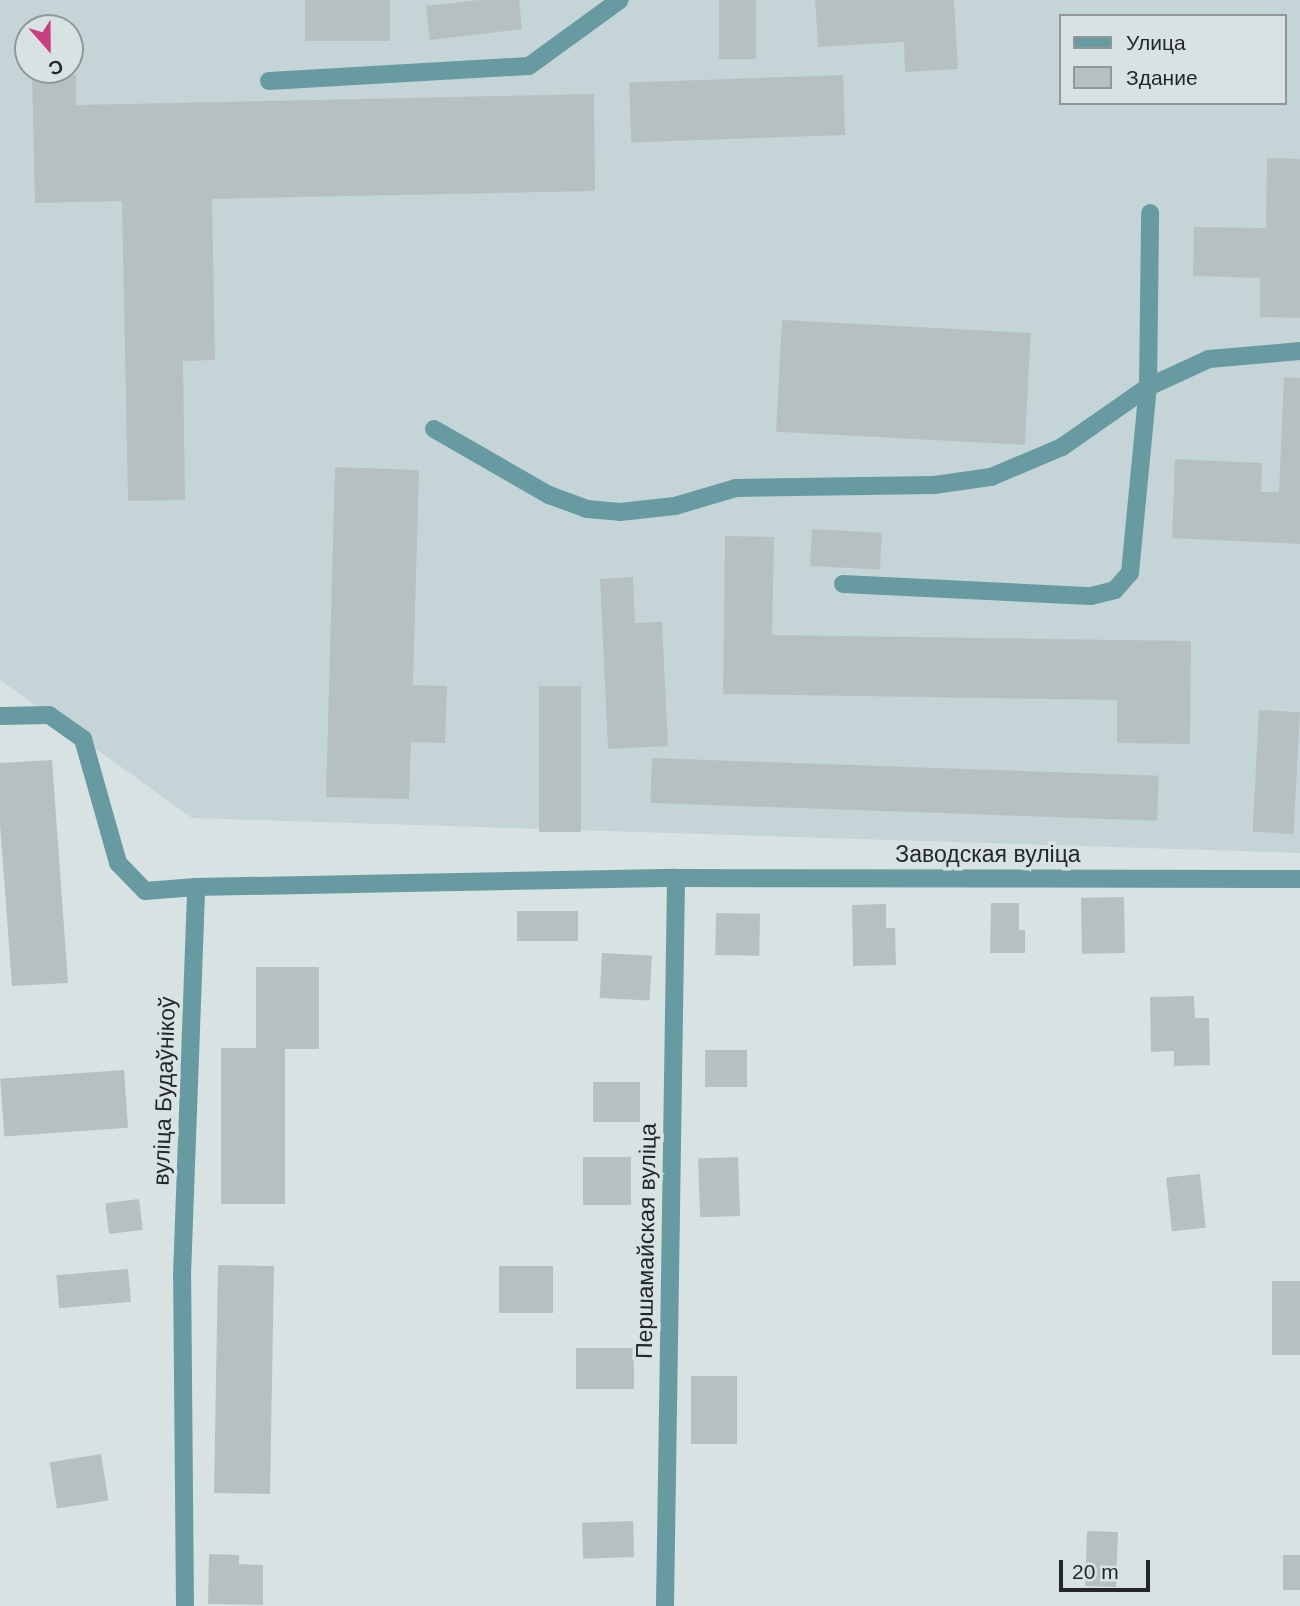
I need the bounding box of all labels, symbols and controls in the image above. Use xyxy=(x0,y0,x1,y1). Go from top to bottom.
north arrow xyxy=(14,14,84,84)
legend xyxy=(1058,14,1286,105)
text: Улица xyxy=(1126,31,1186,54)
text: С xyxy=(46,55,66,79)
text: Здание xyxy=(1126,66,1198,89)
street label: Заводская вуліца xyxy=(895,840,1081,868)
street label: вуліца Будаўнікоў xyxy=(147,996,181,1186)
street label: Першамайская вуліца xyxy=(630,1123,662,1359)
scale bar xyxy=(1062,1546,1153,1590)
text: 20 m xyxy=(1072,1560,1119,1583)

